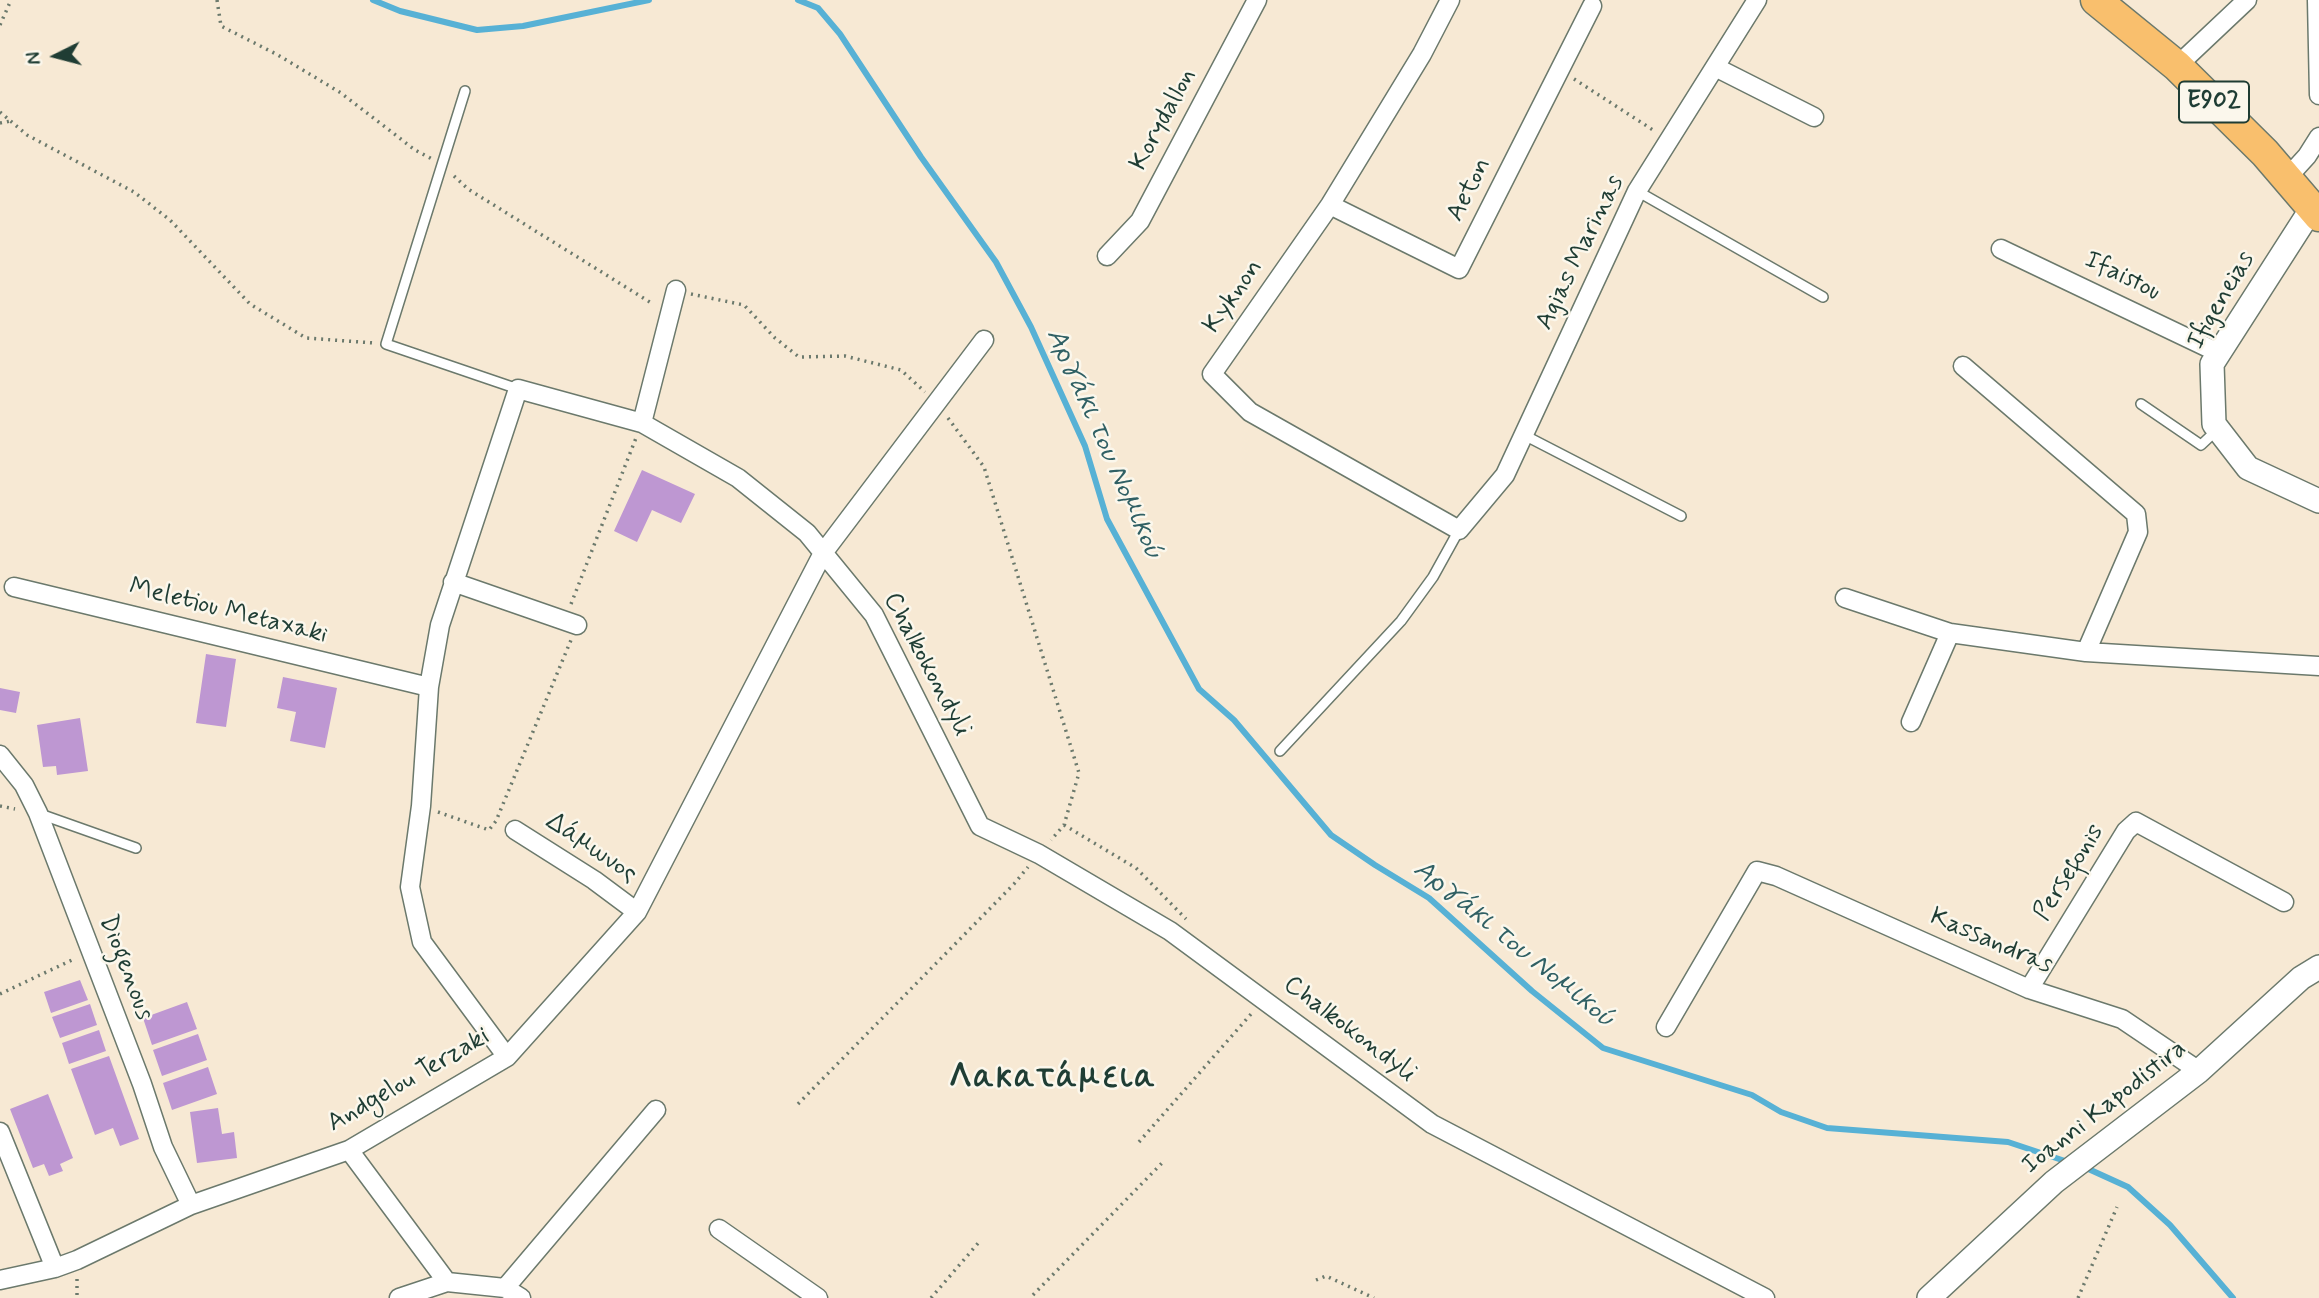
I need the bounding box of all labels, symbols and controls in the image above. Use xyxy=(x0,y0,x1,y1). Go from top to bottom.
north arrow xyxy=(21,21,91,91)
text: N xyxy=(22,51,48,66)
street label: Korydallon xyxy=(1124,63,1204,177)
road number: E902 xyxy=(2179,82,2249,122)
street label: Aeton xyxy=(1441,153,1499,227)
street label: Agias Marinas xyxy=(1530,171,1632,335)
street label: Ifaistou xyxy=(2079,245,2165,309)
street label: Ifigeneias xyxy=(2181,246,2263,356)
street label: Kyknon xyxy=(1197,254,1271,340)
water label: Αργάκι του Νομικού xyxy=(1037,323,1169,565)
street label: Meletiou Metaxaki xyxy=(125,572,331,652)
street label: Chalkokondyli xyxy=(875,588,977,742)
street label: Δάμωνος xyxy=(539,807,643,891)
street label: Persefonis xyxy=(2028,819,2112,927)
water label: Αργάκι του Νομικού xyxy=(1406,854,1620,1036)
street label: Kassandras xyxy=(1925,902,2057,982)
street label: Diogenous xyxy=(91,911,159,1025)
street label: Chalkokondyli xyxy=(1276,970,1422,1090)
street label: Andgelou Terzaki xyxy=(322,1022,496,1140)
street label: Ioanni Kapodistira xyxy=(2016,1034,2194,1182)
district label: Λακατάμεια xyxy=(950,1060,1156,1100)

